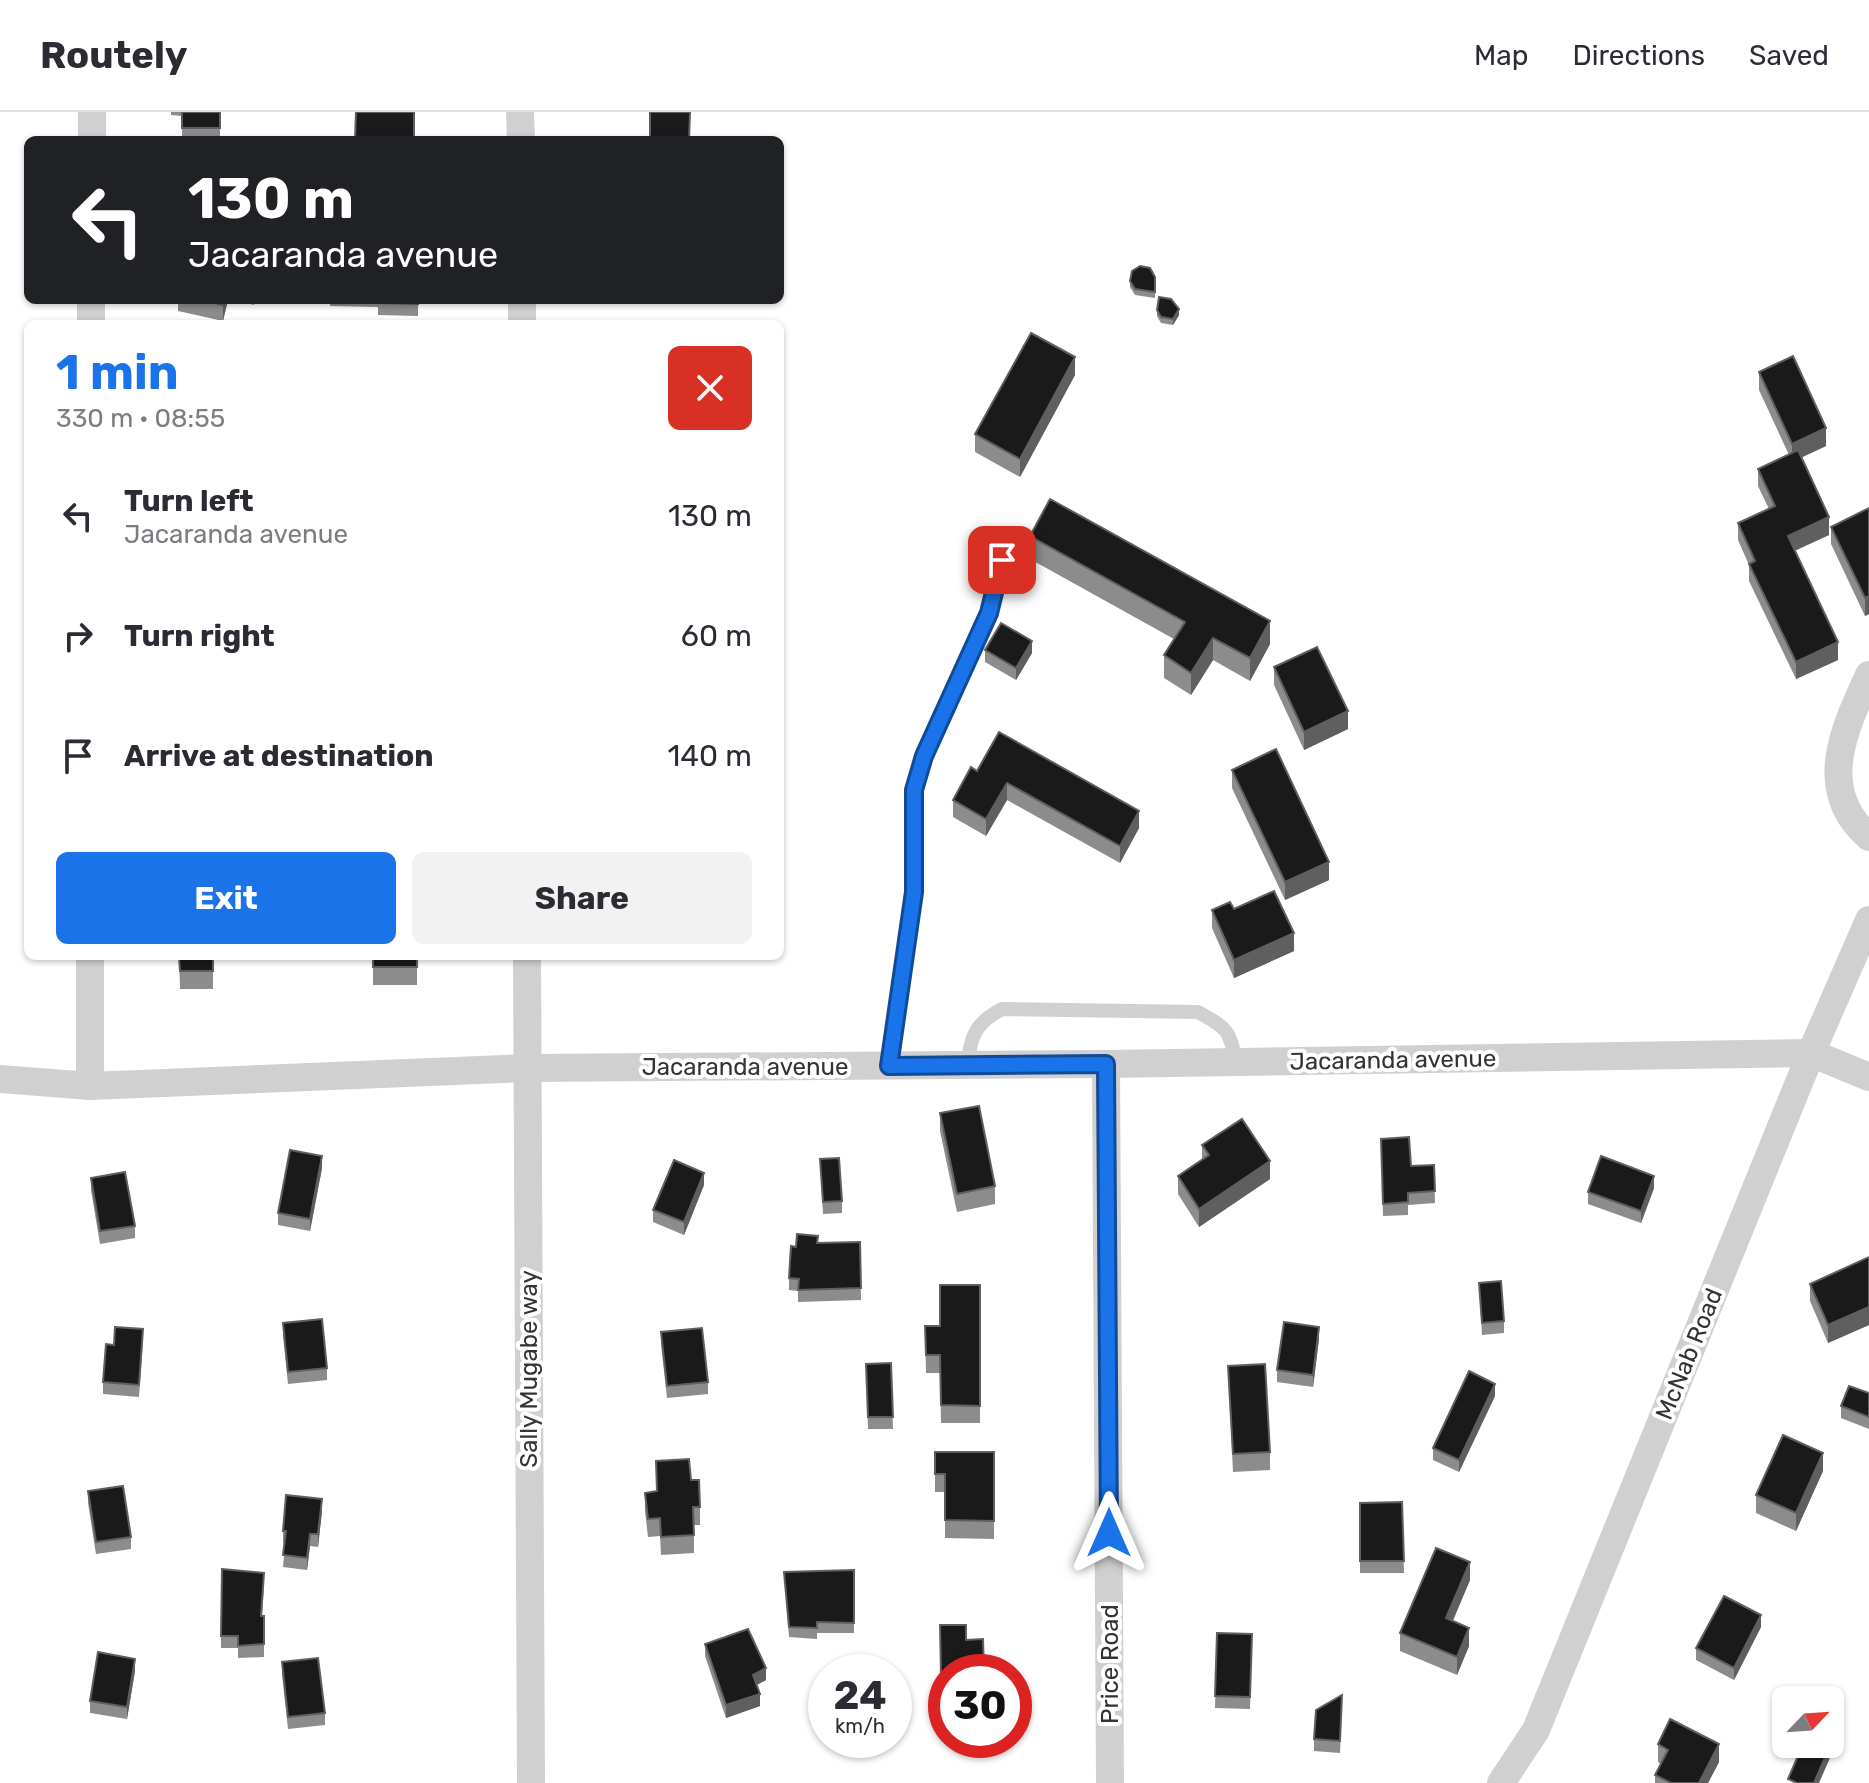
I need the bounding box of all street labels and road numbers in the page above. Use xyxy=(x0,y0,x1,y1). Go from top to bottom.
street label: Jacaranda avenue xyxy=(1289,1044,1497,1076)
street label: Jacaranda avenue xyxy=(642,1053,848,1081)
street label: Sally Mugabe way xyxy=(515,1270,543,1468)
street label: McNab Road xyxy=(1650,1284,1728,1424)
street label: Price Road xyxy=(1096,1604,1124,1724)

